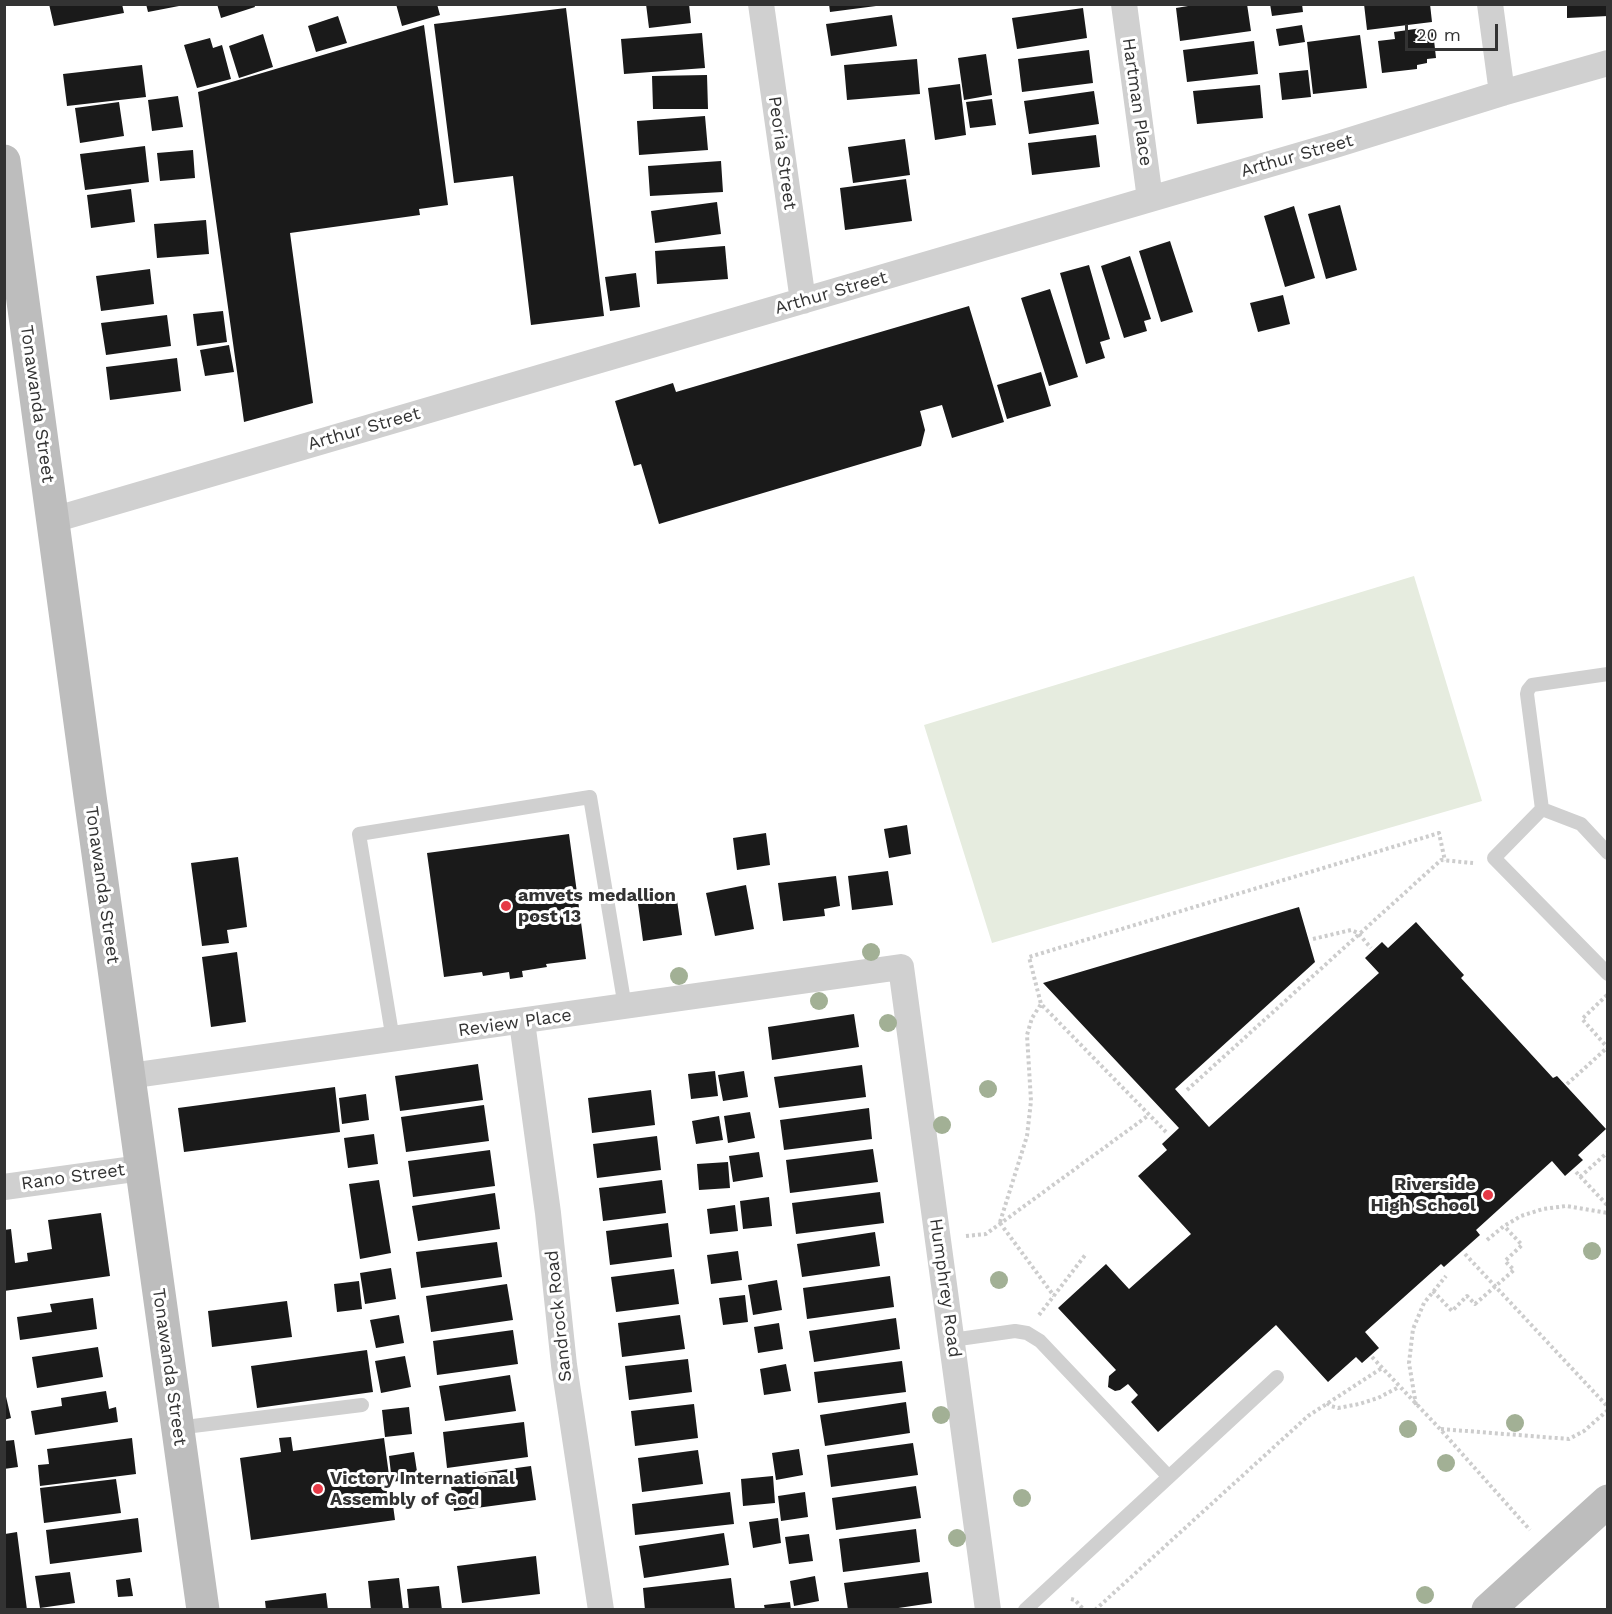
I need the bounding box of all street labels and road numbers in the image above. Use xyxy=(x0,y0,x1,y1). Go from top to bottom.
street label: Hartman Place xyxy=(1117,36,1157,168)
street label: Peoria Street xyxy=(763,95,801,211)
street label: Arthur Street xyxy=(1238,130,1356,182)
street label: Arthur Street xyxy=(772,267,890,319)
street label: Tonawanda Street xyxy=(15,324,59,484)
street label: Arthur Street xyxy=(305,403,423,455)
street label: Tonawanda Street xyxy=(80,805,124,965)
street label: Review Place xyxy=(457,1004,573,1042)
street label: Rano Street xyxy=(20,1159,126,1195)
street label: Humphrey Road xyxy=(925,1217,965,1359)
street label: Sandrock Road xyxy=(541,1249,577,1383)
street label: Tonawanda Street xyxy=(147,1287,191,1447)

